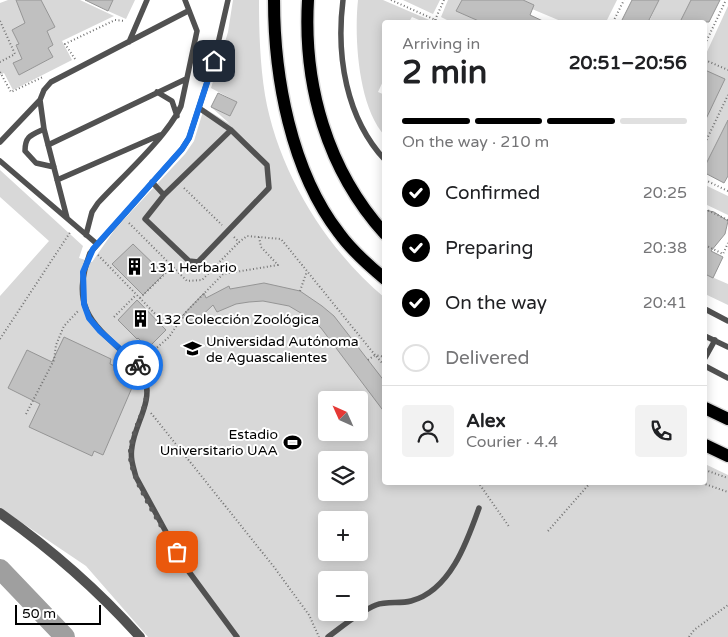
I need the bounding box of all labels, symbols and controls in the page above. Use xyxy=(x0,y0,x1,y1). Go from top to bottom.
text: Arriving in xyxy=(402,34,480,54)
pin xyxy=(193,40,235,82)
icon: home xyxy=(200,47,228,75)
text: 20:51–20:56 xyxy=(569,52,687,74)
text: 2 min xyxy=(402,54,487,92)
text: On the way · 210 m xyxy=(402,132,549,152)
icon: check xyxy=(402,179,430,207)
text: Confirmed xyxy=(445,182,540,204)
text: 20:25 xyxy=(643,183,687,203)
icon: check xyxy=(402,234,430,262)
text: Preparing xyxy=(445,237,534,259)
text: 20:38 xyxy=(643,238,687,258)
building icon: 131 Herbario xyxy=(125,257,145,277)
place label: 131 Herbario xyxy=(149,259,237,276)
icon: check xyxy=(402,289,430,317)
text: On the way xyxy=(445,292,547,314)
text: 20:41 xyxy=(643,293,687,313)
building icon: 132 Colección Zoológica xyxy=(131,309,151,329)
place label: 132 Colección Zoológica xyxy=(155,311,319,328)
place label: Universidad Autónoma de Aguascalientes xyxy=(206,333,359,366)
school or university icon: Universidad Autónoma de Aguascalientes xyxy=(182,339,202,359)
courier xyxy=(113,340,163,390)
text: Delivered xyxy=(445,347,530,369)
icon: bike xyxy=(124,351,152,379)
north arrow xyxy=(318,391,368,441)
map controls xyxy=(318,391,368,621)
button: person xyxy=(402,405,454,457)
button: phone xyxy=(635,405,687,457)
text: Alex xyxy=(466,410,506,432)
place label: Estadio Universitario UAA xyxy=(160,426,278,459)
sports icon: Estadio Universitario UAA xyxy=(282,432,302,452)
text: Courier · 4.4 xyxy=(466,432,558,452)
button: layers xyxy=(318,451,368,501)
button: + xyxy=(318,511,368,561)
pin xyxy=(156,531,198,573)
icon: bag xyxy=(163,538,191,566)
button: − xyxy=(318,571,368,621)
scale bar xyxy=(15,602,101,625)
text: 50 m xyxy=(22,605,56,622)

